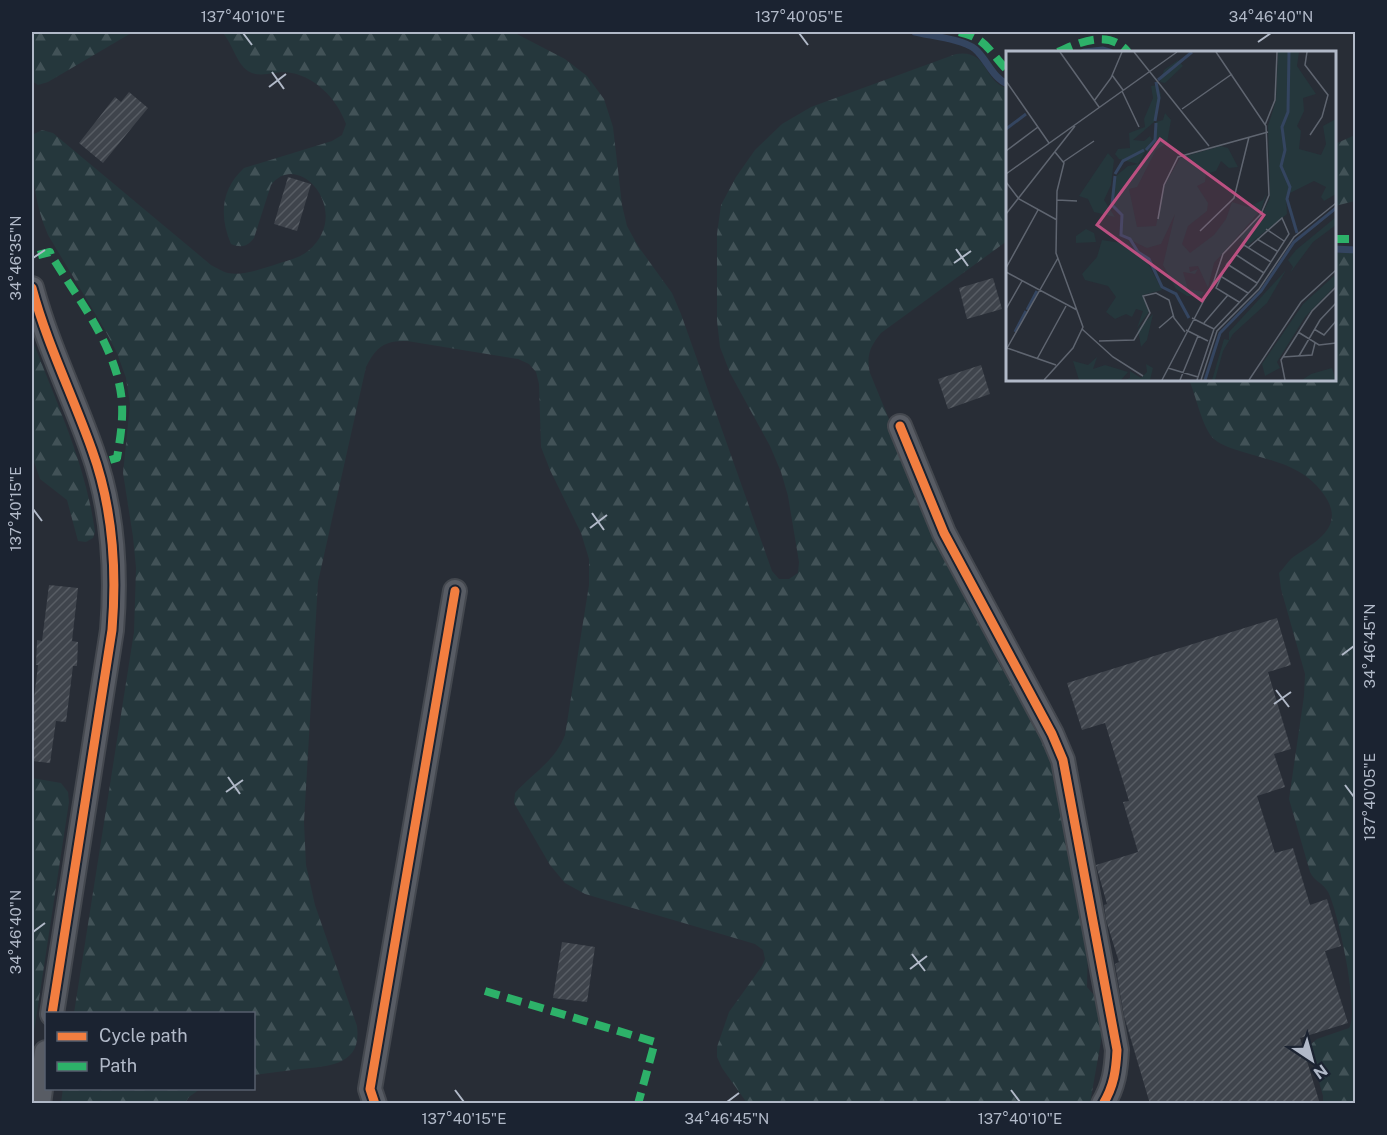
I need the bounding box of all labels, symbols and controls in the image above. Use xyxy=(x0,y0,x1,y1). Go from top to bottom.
text: 137°40'10"E xyxy=(201,8,285,25)
text: 137°40'05"E xyxy=(755,8,843,25)
text: 34°46'40"N xyxy=(1229,8,1313,25)
inset map xyxy=(1006,51,1336,381)
text: 34°46'35"N xyxy=(7,215,24,301)
text: 137°40'15"E xyxy=(7,467,24,551)
text: 34°46'45"N xyxy=(1361,604,1378,688)
text: 137°40'05"E xyxy=(1361,753,1378,841)
text: 34°46'40"N xyxy=(7,890,24,974)
legend xyxy=(45,1012,255,1090)
text: Cycle path xyxy=(99,1025,188,1046)
north arrow xyxy=(1282,1030,1342,1090)
text: Path xyxy=(99,1055,137,1076)
text: N xyxy=(1310,1060,1331,1083)
text: 137°40'15"E xyxy=(422,1110,506,1127)
text: 34°46'45"N xyxy=(685,1110,769,1127)
text: 137°40'10"E xyxy=(978,1110,1062,1127)

